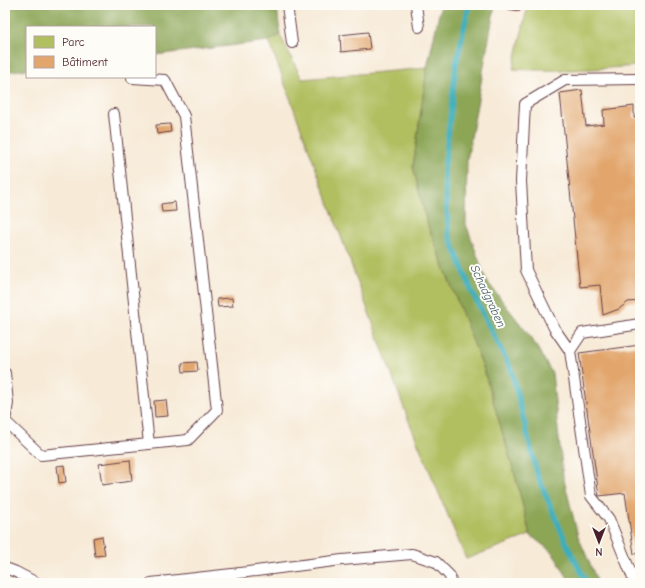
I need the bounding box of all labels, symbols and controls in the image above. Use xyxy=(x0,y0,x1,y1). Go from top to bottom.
legend xyxy=(26,26,156,78)
text: Parc xyxy=(62,35,85,49)
text: Bâtiment xyxy=(62,55,108,69)
water label: Schadgraben xyxy=(467,263,509,330)
north arrow xyxy=(579,522,619,562)
text: N xyxy=(595,545,603,558)

